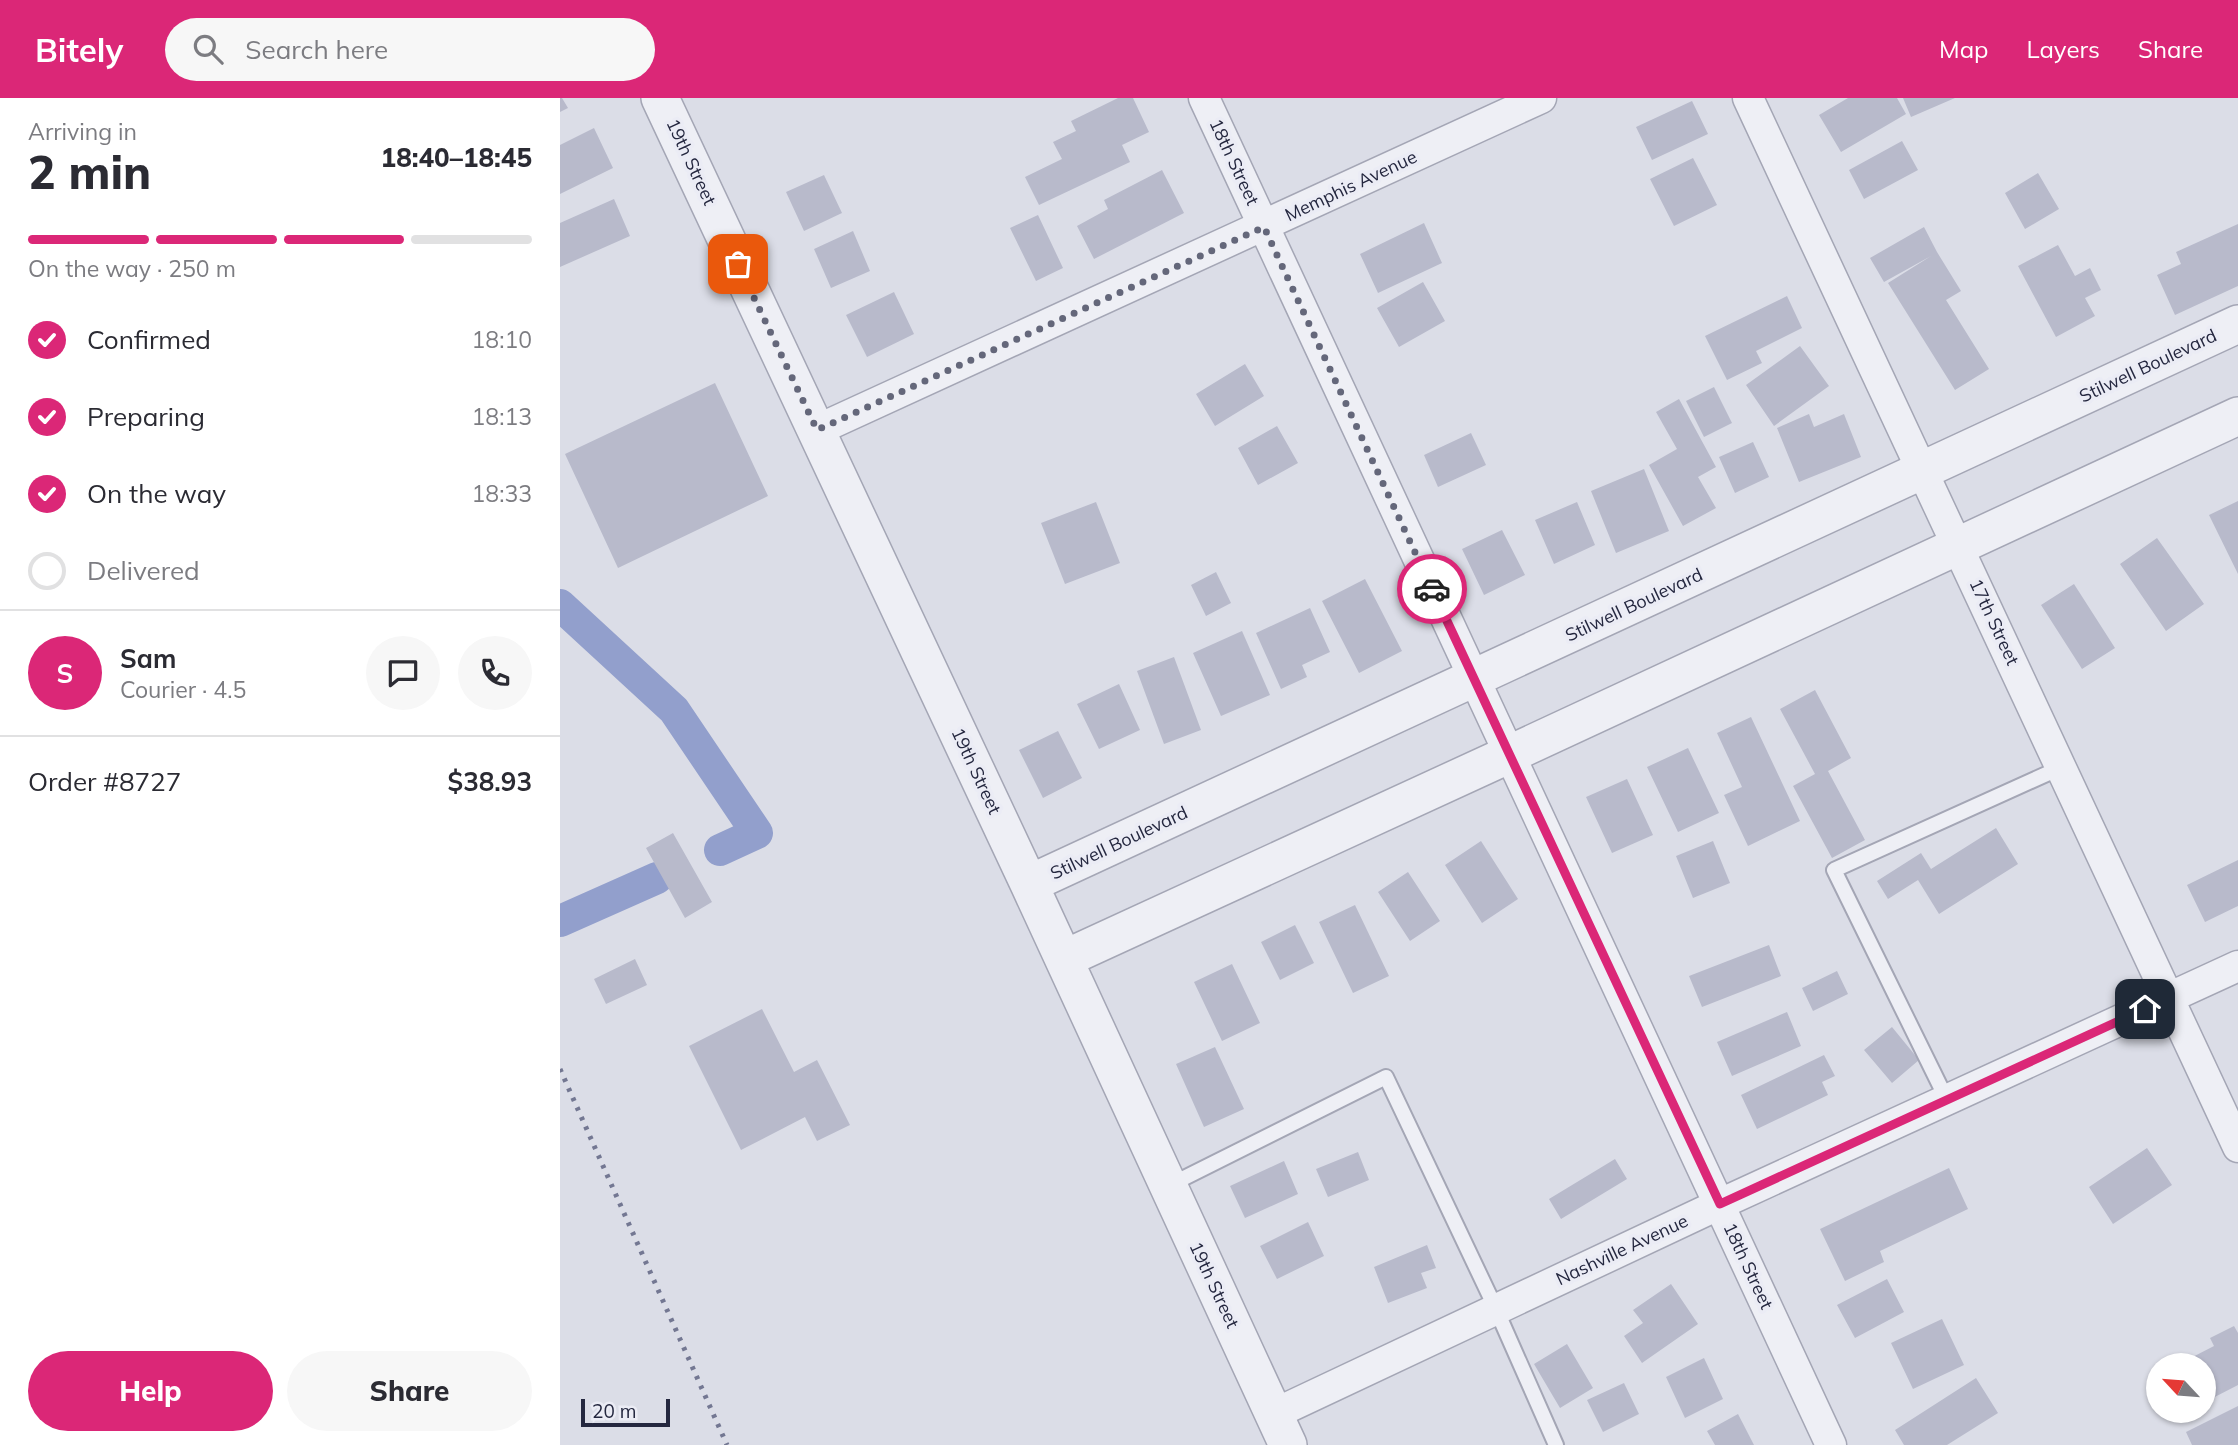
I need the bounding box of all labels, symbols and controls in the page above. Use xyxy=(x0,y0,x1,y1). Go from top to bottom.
search box xyxy=(165,18,655,81)
text: Bitely xyxy=(35,29,123,70)
icon: search xyxy=(189,30,227,68)
text: Search here xyxy=(245,33,388,66)
text: Map xyxy=(1939,34,1988,64)
text: Layers xyxy=(2026,34,2100,64)
text: Share xyxy=(2138,34,2203,64)
street label: 19th Street xyxy=(661,115,722,209)
street label: 18th Street xyxy=(1204,115,1265,209)
text: Arriving in xyxy=(28,117,137,146)
text: 18:40–18:45 xyxy=(381,141,532,174)
text: 2 min xyxy=(28,143,151,201)
street label: Memphis Avenue xyxy=(1281,145,1420,226)
pin xyxy=(708,234,768,294)
icon: bag xyxy=(719,245,757,283)
text: On the way · 250 m xyxy=(28,254,236,283)
icon: check xyxy=(28,321,66,359)
text: Confirmed xyxy=(87,323,211,356)
street label: Stilwell Boulevard xyxy=(2075,324,2220,407)
text: 18:10 xyxy=(472,325,532,354)
icon: check xyxy=(28,398,66,436)
text: Preparing xyxy=(87,400,205,433)
text: 18:13 xyxy=(472,402,532,431)
icon: check xyxy=(28,475,66,513)
text: On the way xyxy=(87,477,226,510)
text: 18:33 xyxy=(472,479,532,508)
text: Delivered xyxy=(87,554,200,587)
courier xyxy=(1397,554,1467,624)
street label: Stilwell Boulevard xyxy=(1561,563,1706,646)
icon: car xyxy=(1413,570,1451,608)
street label: 17th Street xyxy=(1964,575,2025,669)
button: chat xyxy=(366,636,440,710)
button: phone xyxy=(458,636,532,710)
text: Sam xyxy=(120,642,176,675)
text: S xyxy=(57,657,73,690)
text: Courier · 4.5 xyxy=(120,675,246,704)
street label: 19th Street xyxy=(946,724,1007,818)
text: Order #8727 xyxy=(28,765,181,798)
text: $38.93 xyxy=(448,765,532,798)
street label: Stilwell Boulevard xyxy=(1046,801,1191,884)
pin xyxy=(2115,979,2175,1039)
icon: home xyxy=(2126,990,2164,1028)
street label: Nashville Avenue xyxy=(1552,1209,1692,1290)
street label: 18th Street xyxy=(1718,1219,1779,1313)
street label: 19th Street xyxy=(1184,1238,1245,1332)
button: Help xyxy=(28,1351,273,1431)
button: Share xyxy=(287,1351,532,1431)
north arrow xyxy=(2146,1353,2216,1423)
map controls xyxy=(2146,1353,2216,1423)
scale bar xyxy=(581,1396,670,1428)
text: 20 m xyxy=(592,1399,636,1423)

